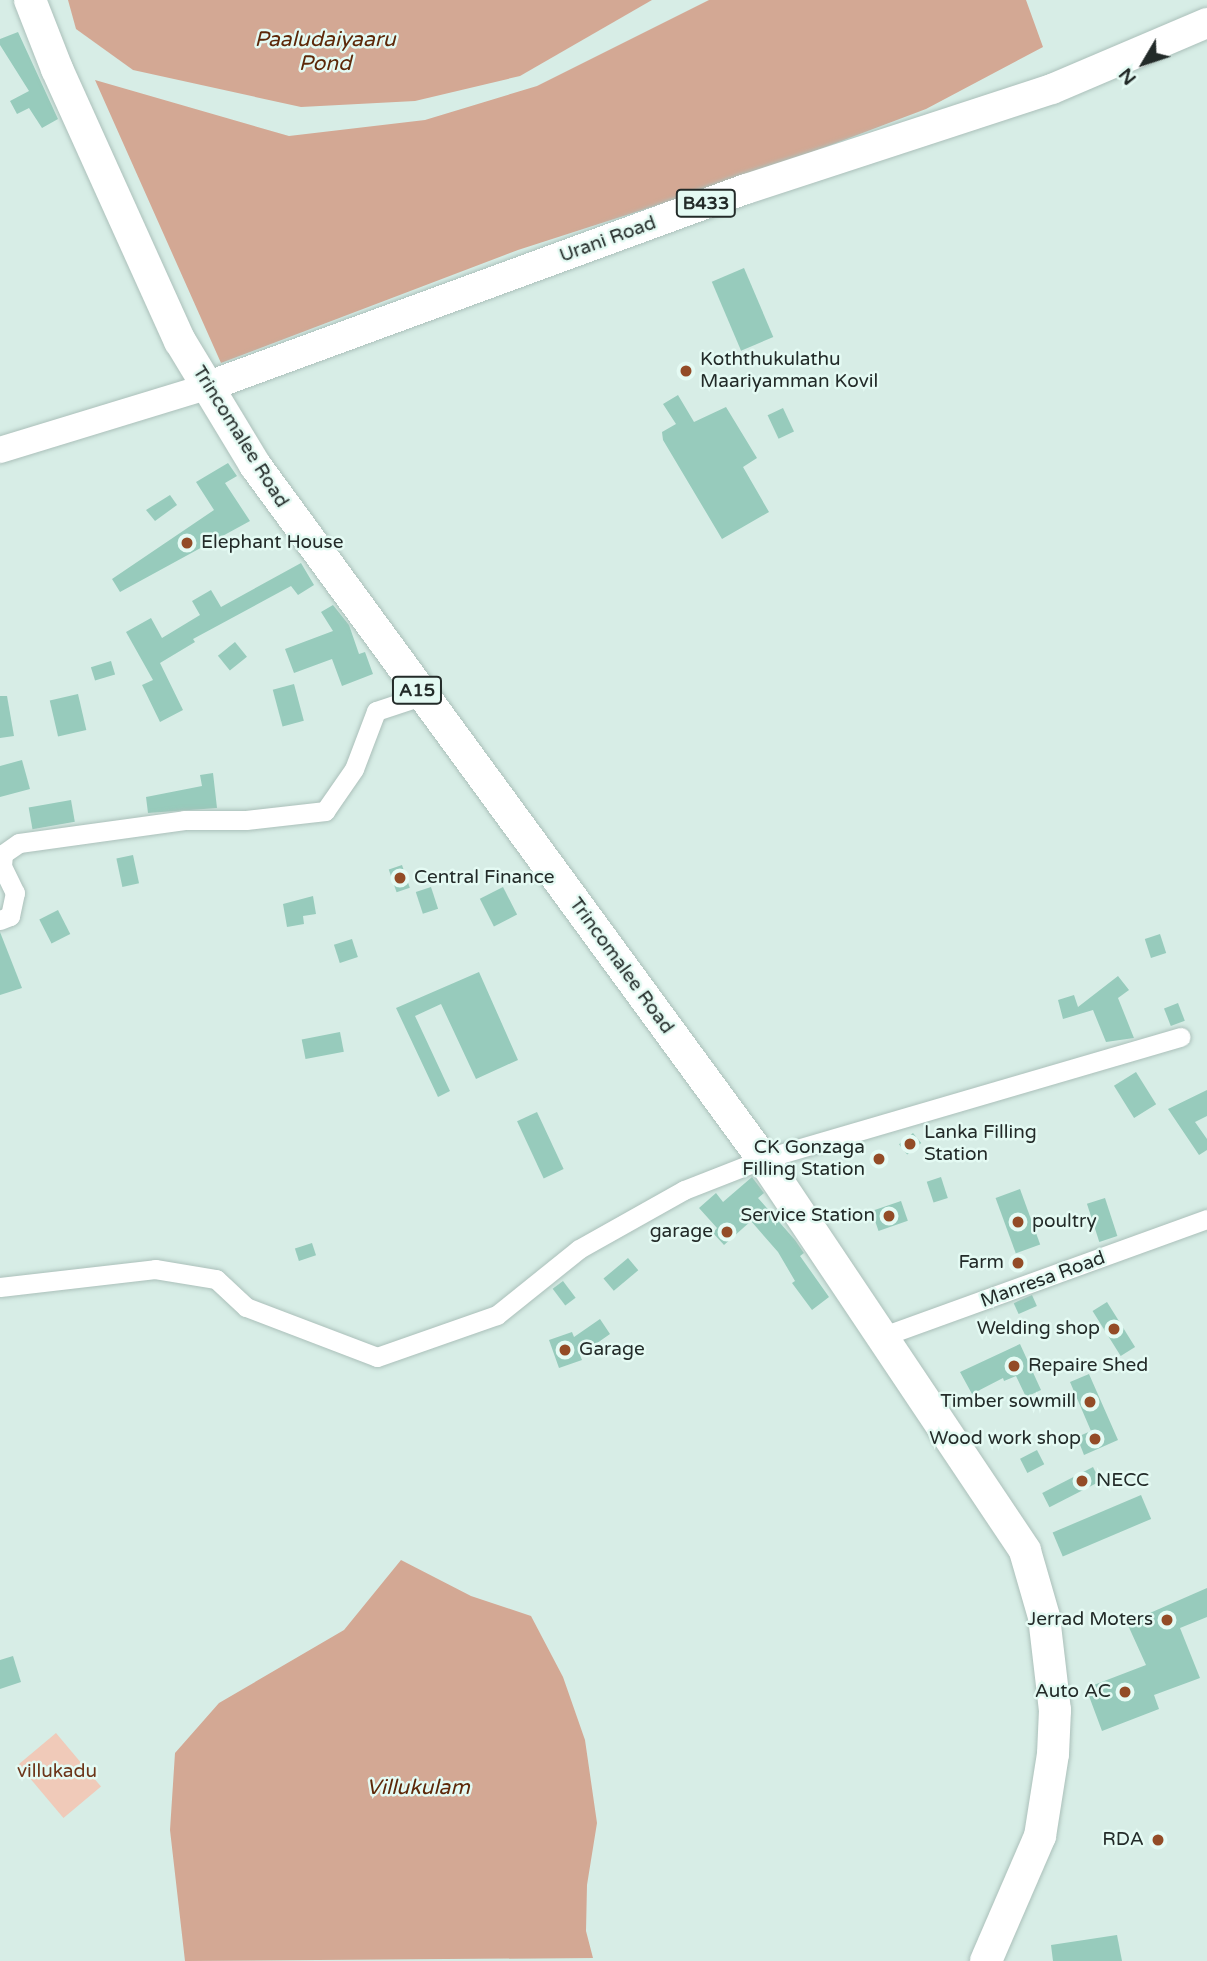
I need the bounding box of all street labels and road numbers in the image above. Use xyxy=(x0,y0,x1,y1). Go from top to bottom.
road number: B433 xyxy=(674,188,738,218)
street label: Urani Road xyxy=(557,212,659,268)
street label: Trincomalee Road xyxy=(187,362,293,512)
road number: A15 xyxy=(391,676,443,704)
street label: Trincomalee Road xyxy=(564,894,678,1038)
street label: Manresa Road xyxy=(978,1247,1108,1313)

